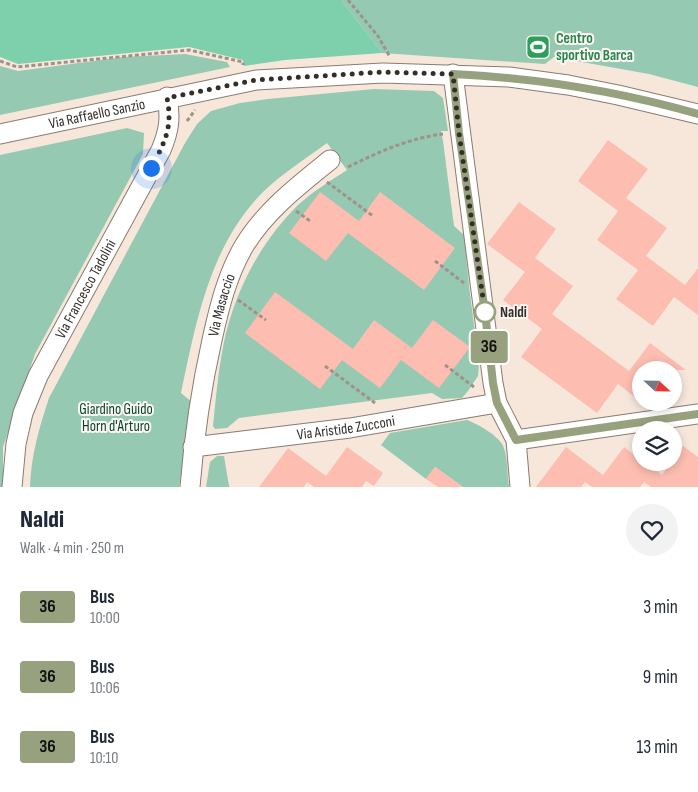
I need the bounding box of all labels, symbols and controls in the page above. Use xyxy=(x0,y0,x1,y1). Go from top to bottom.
place label: Centro sportivo Barca xyxy=(556,29,633,65)
sports icon: Centro sportivo Barca xyxy=(525,34,551,60)
street label: Via Raffaello Sanzio xyxy=(47,94,147,133)
your location xyxy=(139,156,164,181)
street label: Via Francesco Tadolini xyxy=(51,236,120,342)
street label: Via Masaccio xyxy=(204,271,239,338)
marker: Naldi xyxy=(474,301,496,323)
place label: Naldi xyxy=(500,303,527,322)
line badge: 36 xyxy=(466,331,512,363)
text: 36 xyxy=(481,336,497,357)
north arrow xyxy=(632,361,682,411)
map controls xyxy=(632,361,682,471)
park label: Giardino Guido Horn d'Arturo xyxy=(79,400,153,436)
street label: Via Aristide Zucconi xyxy=(296,411,396,444)
button: layers xyxy=(632,421,682,471)
button: heart xyxy=(626,504,678,556)
text: Naldi xyxy=(20,505,64,534)
text: Walk · 4 min · 250 m xyxy=(20,539,124,558)
text: Bus xyxy=(90,586,115,609)
text: 36 xyxy=(39,596,56,617)
text: 3 min xyxy=(643,596,678,619)
text: 10:00 xyxy=(90,609,120,628)
text: Bus xyxy=(90,656,115,679)
text: 36 xyxy=(39,666,56,687)
text: 9 min xyxy=(643,666,678,689)
text: 10:06 xyxy=(90,679,120,698)
text: Bus xyxy=(90,726,115,749)
text: 36 xyxy=(39,736,56,757)
text: 13 min xyxy=(637,736,678,759)
text: 10:10 xyxy=(90,749,118,768)

